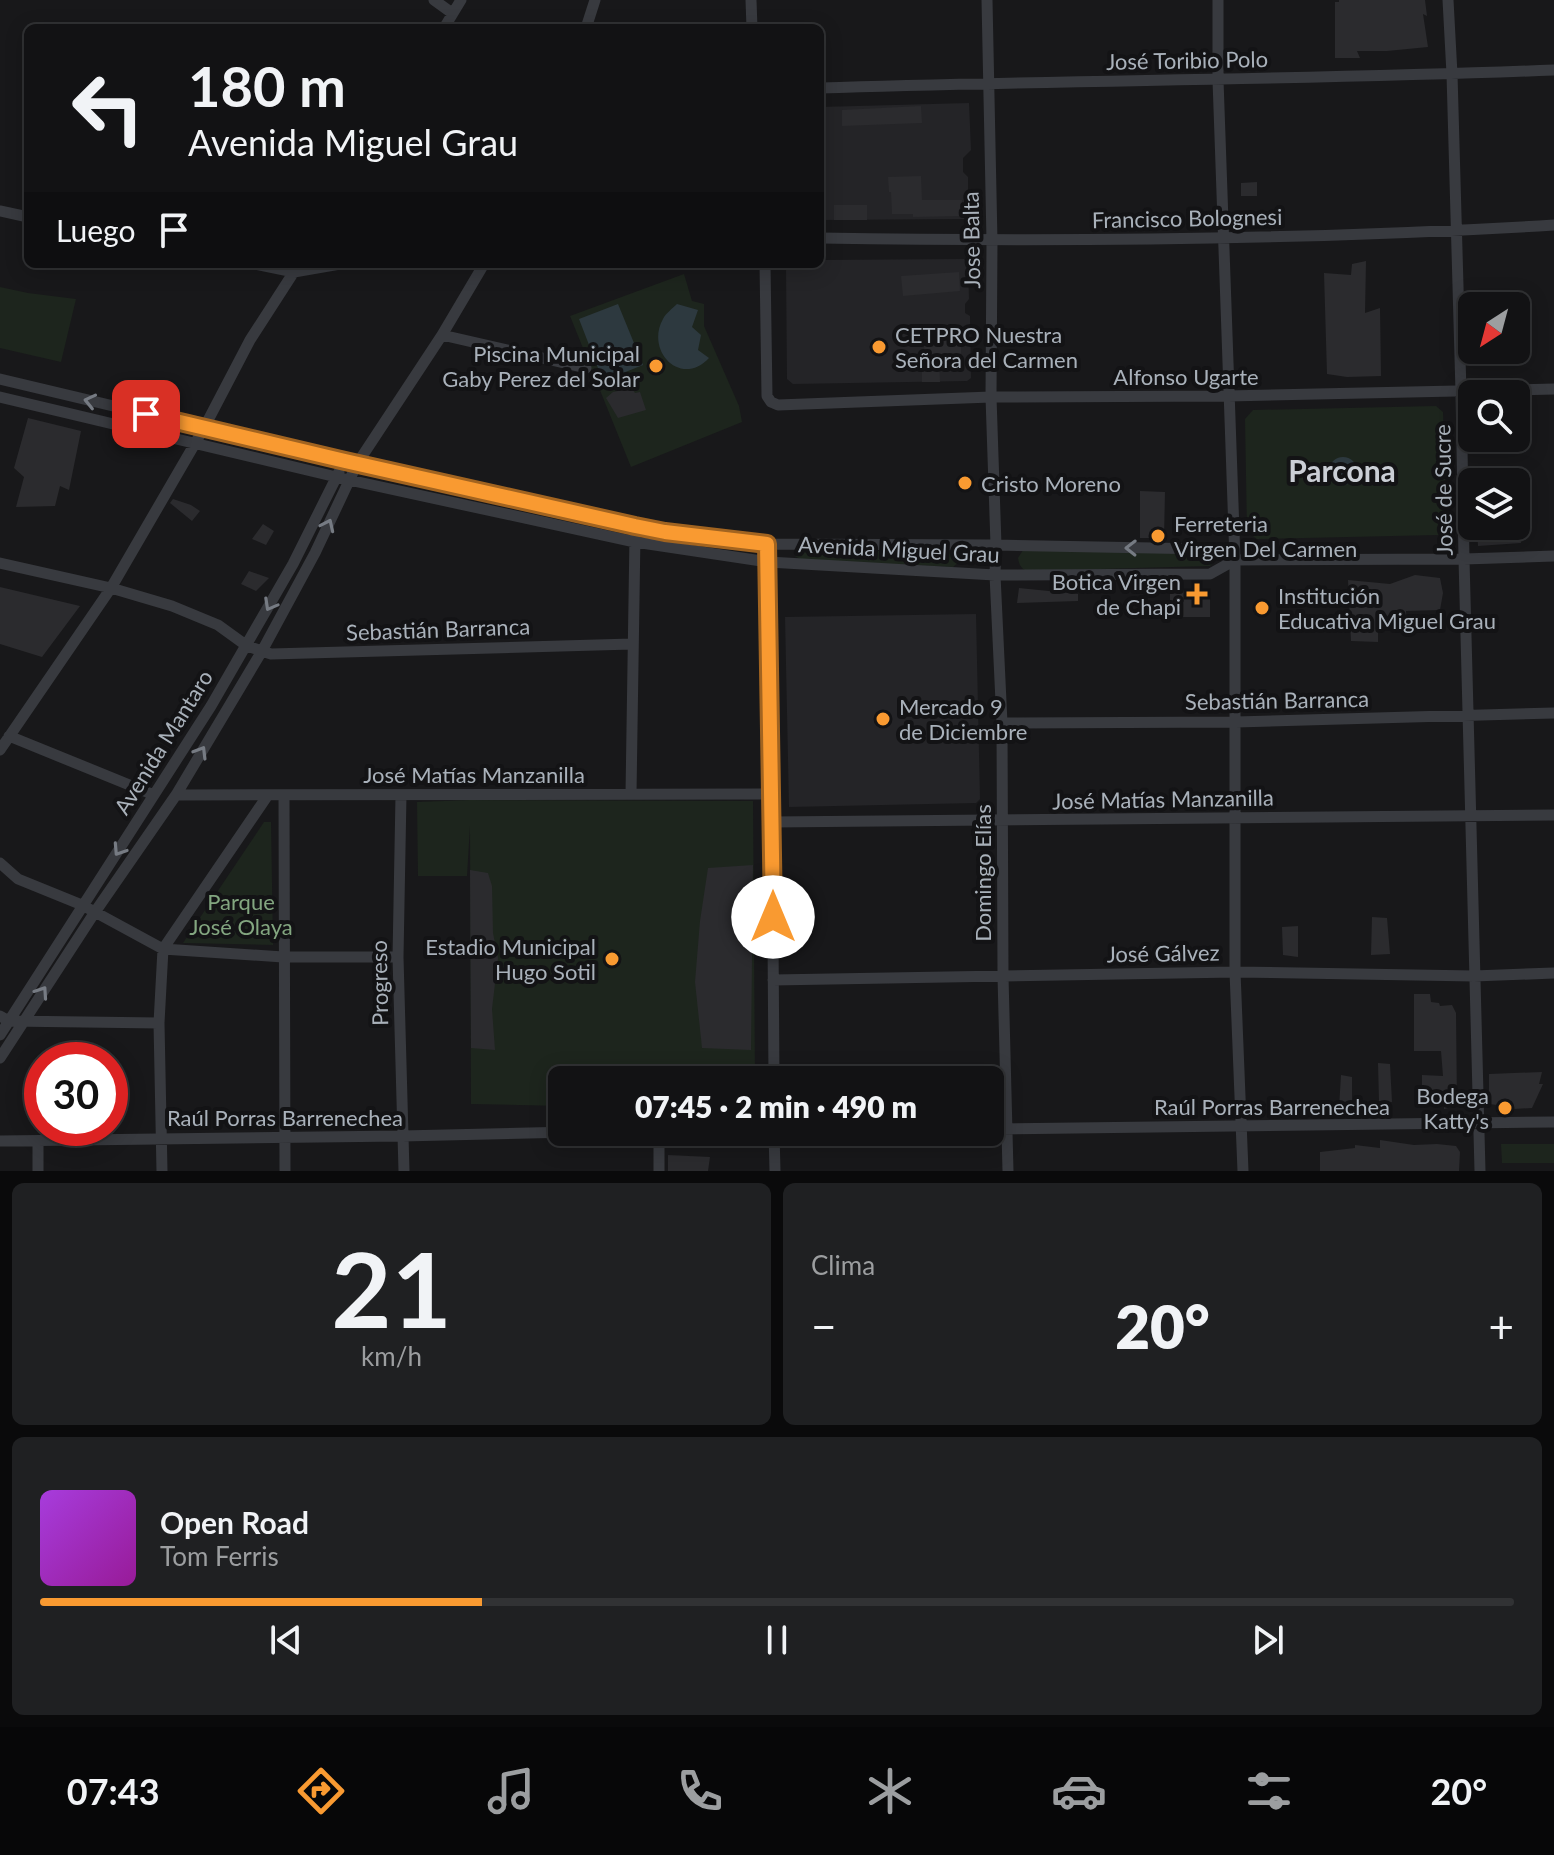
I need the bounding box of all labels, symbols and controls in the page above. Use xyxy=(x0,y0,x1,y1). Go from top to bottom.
street label: José Toribio Polo xyxy=(1106,45,1268,75)
text: 180 m xyxy=(188,52,346,119)
icon: left xyxy=(56,56,160,160)
text: Avenida Miguel Grau xyxy=(188,120,518,164)
street label: Jose Balta xyxy=(957,191,985,289)
street label: Francisco Bolognesi xyxy=(1092,203,1282,233)
icon: arrive xyxy=(152,208,196,252)
text: Luego xyxy=(56,212,136,248)
north arrow xyxy=(1458,292,1530,364)
map controls xyxy=(1458,292,1530,540)
place label: CETPRO Nuestra Señora del Carmen xyxy=(895,321,1078,373)
marker: CETPRO Nuestra Señora del Carmen xyxy=(870,338,888,356)
place label: Piscina Municipal Gaby Perez del Solar xyxy=(442,340,640,392)
marker: Piscina Municipal Gaby Perez del Solar xyxy=(647,357,665,375)
street label: Alfonso Ugarte xyxy=(1113,363,1259,390)
pin xyxy=(112,380,180,448)
button: search xyxy=(1458,380,1530,452)
icon: arrive xyxy=(124,392,168,436)
one-way arrow xyxy=(84,393,98,410)
street label: José de Sucre xyxy=(1428,424,1458,556)
district label: Parcona xyxy=(1288,452,1396,488)
button: layers xyxy=(1458,468,1530,540)
place label: Cristo Moreno xyxy=(981,470,1121,497)
marker: Cristo Moreno xyxy=(956,474,974,492)
place label: Ferreteria Virgen Del Carmen xyxy=(1174,510,1357,562)
one-way arrow xyxy=(318,519,334,534)
marker: Ferreteria Virgen Del Carmen xyxy=(1149,527,1167,545)
street label: Avenida Miguel Grau xyxy=(798,530,1000,568)
one-way arrow xyxy=(1124,539,1137,556)
place label: Botica Virgen de Chapi xyxy=(1052,568,1181,620)
place label: Institución Educativa Miguel Grau xyxy=(1278,582,1496,634)
marker: Botica Virgen de Chapi xyxy=(1188,585,1206,603)
one-way arrow xyxy=(264,596,280,610)
marker: Institución Educativa Miguel Grau xyxy=(1253,599,1271,617)
street label: Sebastián Barranca xyxy=(346,612,530,646)
street label: Avenida Mantaro xyxy=(108,665,218,819)
street label: Sebastián Barranca xyxy=(1185,685,1369,715)
place label: Mercado 9 de Diciembre xyxy=(899,693,1027,745)
marker: Mercado 9 de Diciembre xyxy=(874,710,892,728)
one-way arrow xyxy=(191,746,207,761)
street label: José Matías Manzanilla xyxy=(363,761,585,788)
street label: José Matías Manzanilla xyxy=(1052,784,1274,814)
street label: Domingo Elías xyxy=(969,804,996,942)
one-way arrow xyxy=(113,841,128,855)
position arrow xyxy=(731,875,815,959)
park label: Parque José Olaya xyxy=(189,888,293,940)
place label: Estadio Municipal Hugo Sotil xyxy=(425,933,596,985)
street label: José Gálvez xyxy=(1106,939,1220,967)
street label: Progreso xyxy=(365,940,393,1026)
marker: Estadio Municipal Hugo Sotil xyxy=(603,950,621,968)
one-way arrow xyxy=(32,986,47,1001)
speed limit sign: 30 xyxy=(24,1042,128,1146)
place label: Bodega Katty's xyxy=(1416,1082,1489,1134)
text: 07:45 · 2 min · 490 m xyxy=(635,1088,917,1124)
street label: Raúl Porras Barrenechea xyxy=(1154,1093,1390,1120)
marker: Bodega Katty's xyxy=(1496,1099,1514,1117)
street label: Raúl Porras Barrenechea xyxy=(167,1104,403,1131)
text: 21 xyxy=(331,1225,452,1350)
text: Clima xyxy=(811,1249,875,1281)
text: 20° xyxy=(1115,1290,1210,1362)
text: − xyxy=(811,1300,837,1352)
text: + xyxy=(1488,1300,1514,1352)
text: km/h xyxy=(361,1340,422,1372)
text: Open Road xyxy=(160,1504,309,1540)
text: Tom Ferris xyxy=(160,1540,279,1572)
icon: previous xyxy=(264,1618,308,1662)
icon: pause xyxy=(755,1618,799,1662)
icon: next xyxy=(1246,1618,1290,1662)
icon: directions xyxy=(293,1763,349,1819)
icon: music xyxy=(483,1763,539,1819)
icon: phone xyxy=(672,1763,728,1819)
icon: climate xyxy=(862,1763,918,1819)
icon: car xyxy=(1051,1763,1107,1819)
icon: filters xyxy=(1241,1763,1297,1819)
text: 07:43 xyxy=(67,1769,160,1813)
text: 20° xyxy=(1430,1769,1487,1813)

